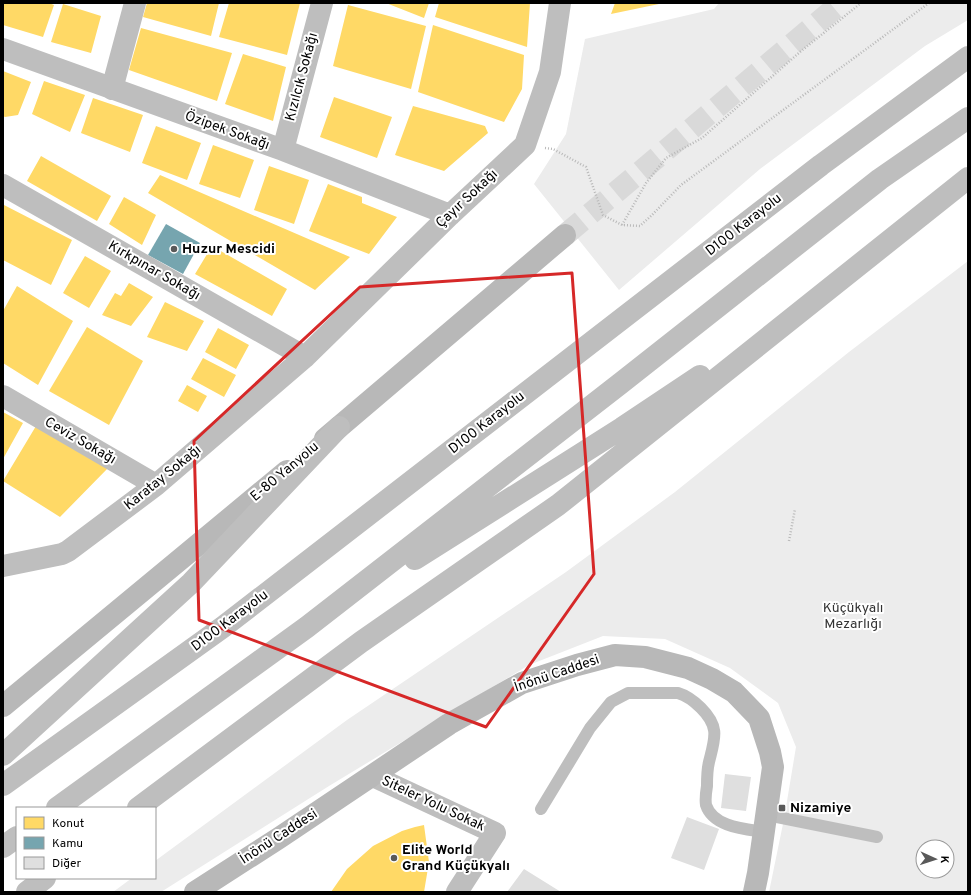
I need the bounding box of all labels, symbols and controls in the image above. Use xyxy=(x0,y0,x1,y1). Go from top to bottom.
street label: Kızılcık Sokağı xyxy=(282,31,322,123)
street label: Özipek Sokağı xyxy=(182,107,272,154)
street label: Çayır Sokağı xyxy=(433,166,501,232)
street label: D100 Karayolu xyxy=(703,190,785,260)
street label: Kırkpınar Sokağı xyxy=(105,238,203,304)
place label: Huzur Mescidi xyxy=(182,241,275,258)
marker: Huzur Mescidi xyxy=(169,244,179,254)
street label: D100 Karayolu xyxy=(446,388,528,458)
street label: Ceviz Sokağı xyxy=(41,414,119,468)
street label: E-80 Yanyolu xyxy=(247,439,323,505)
street label: Karatay Sokağı xyxy=(121,442,205,514)
street label: D100 Karayolu xyxy=(188,587,272,655)
park label: Küçükyalı Mezarlığı xyxy=(823,600,883,633)
street label: İnönü Caddesi xyxy=(512,651,602,697)
street label: Siteler Yolu Sokak xyxy=(379,773,487,835)
place label: Nizamiye xyxy=(790,800,852,817)
marker: Nizamiye xyxy=(777,803,787,813)
street label: İnönü Caddesi xyxy=(237,805,321,868)
legend xyxy=(16,807,156,879)
text: Konut xyxy=(52,816,84,832)
text: Kamu xyxy=(52,836,83,852)
north arrow xyxy=(915,839,955,879)
place label: Elite World Grand Küçükyalı xyxy=(402,842,510,875)
marker: Elite World Grand Küçükyalı xyxy=(389,853,399,863)
text: K xyxy=(937,855,951,864)
text: Diğer xyxy=(52,856,82,872)

